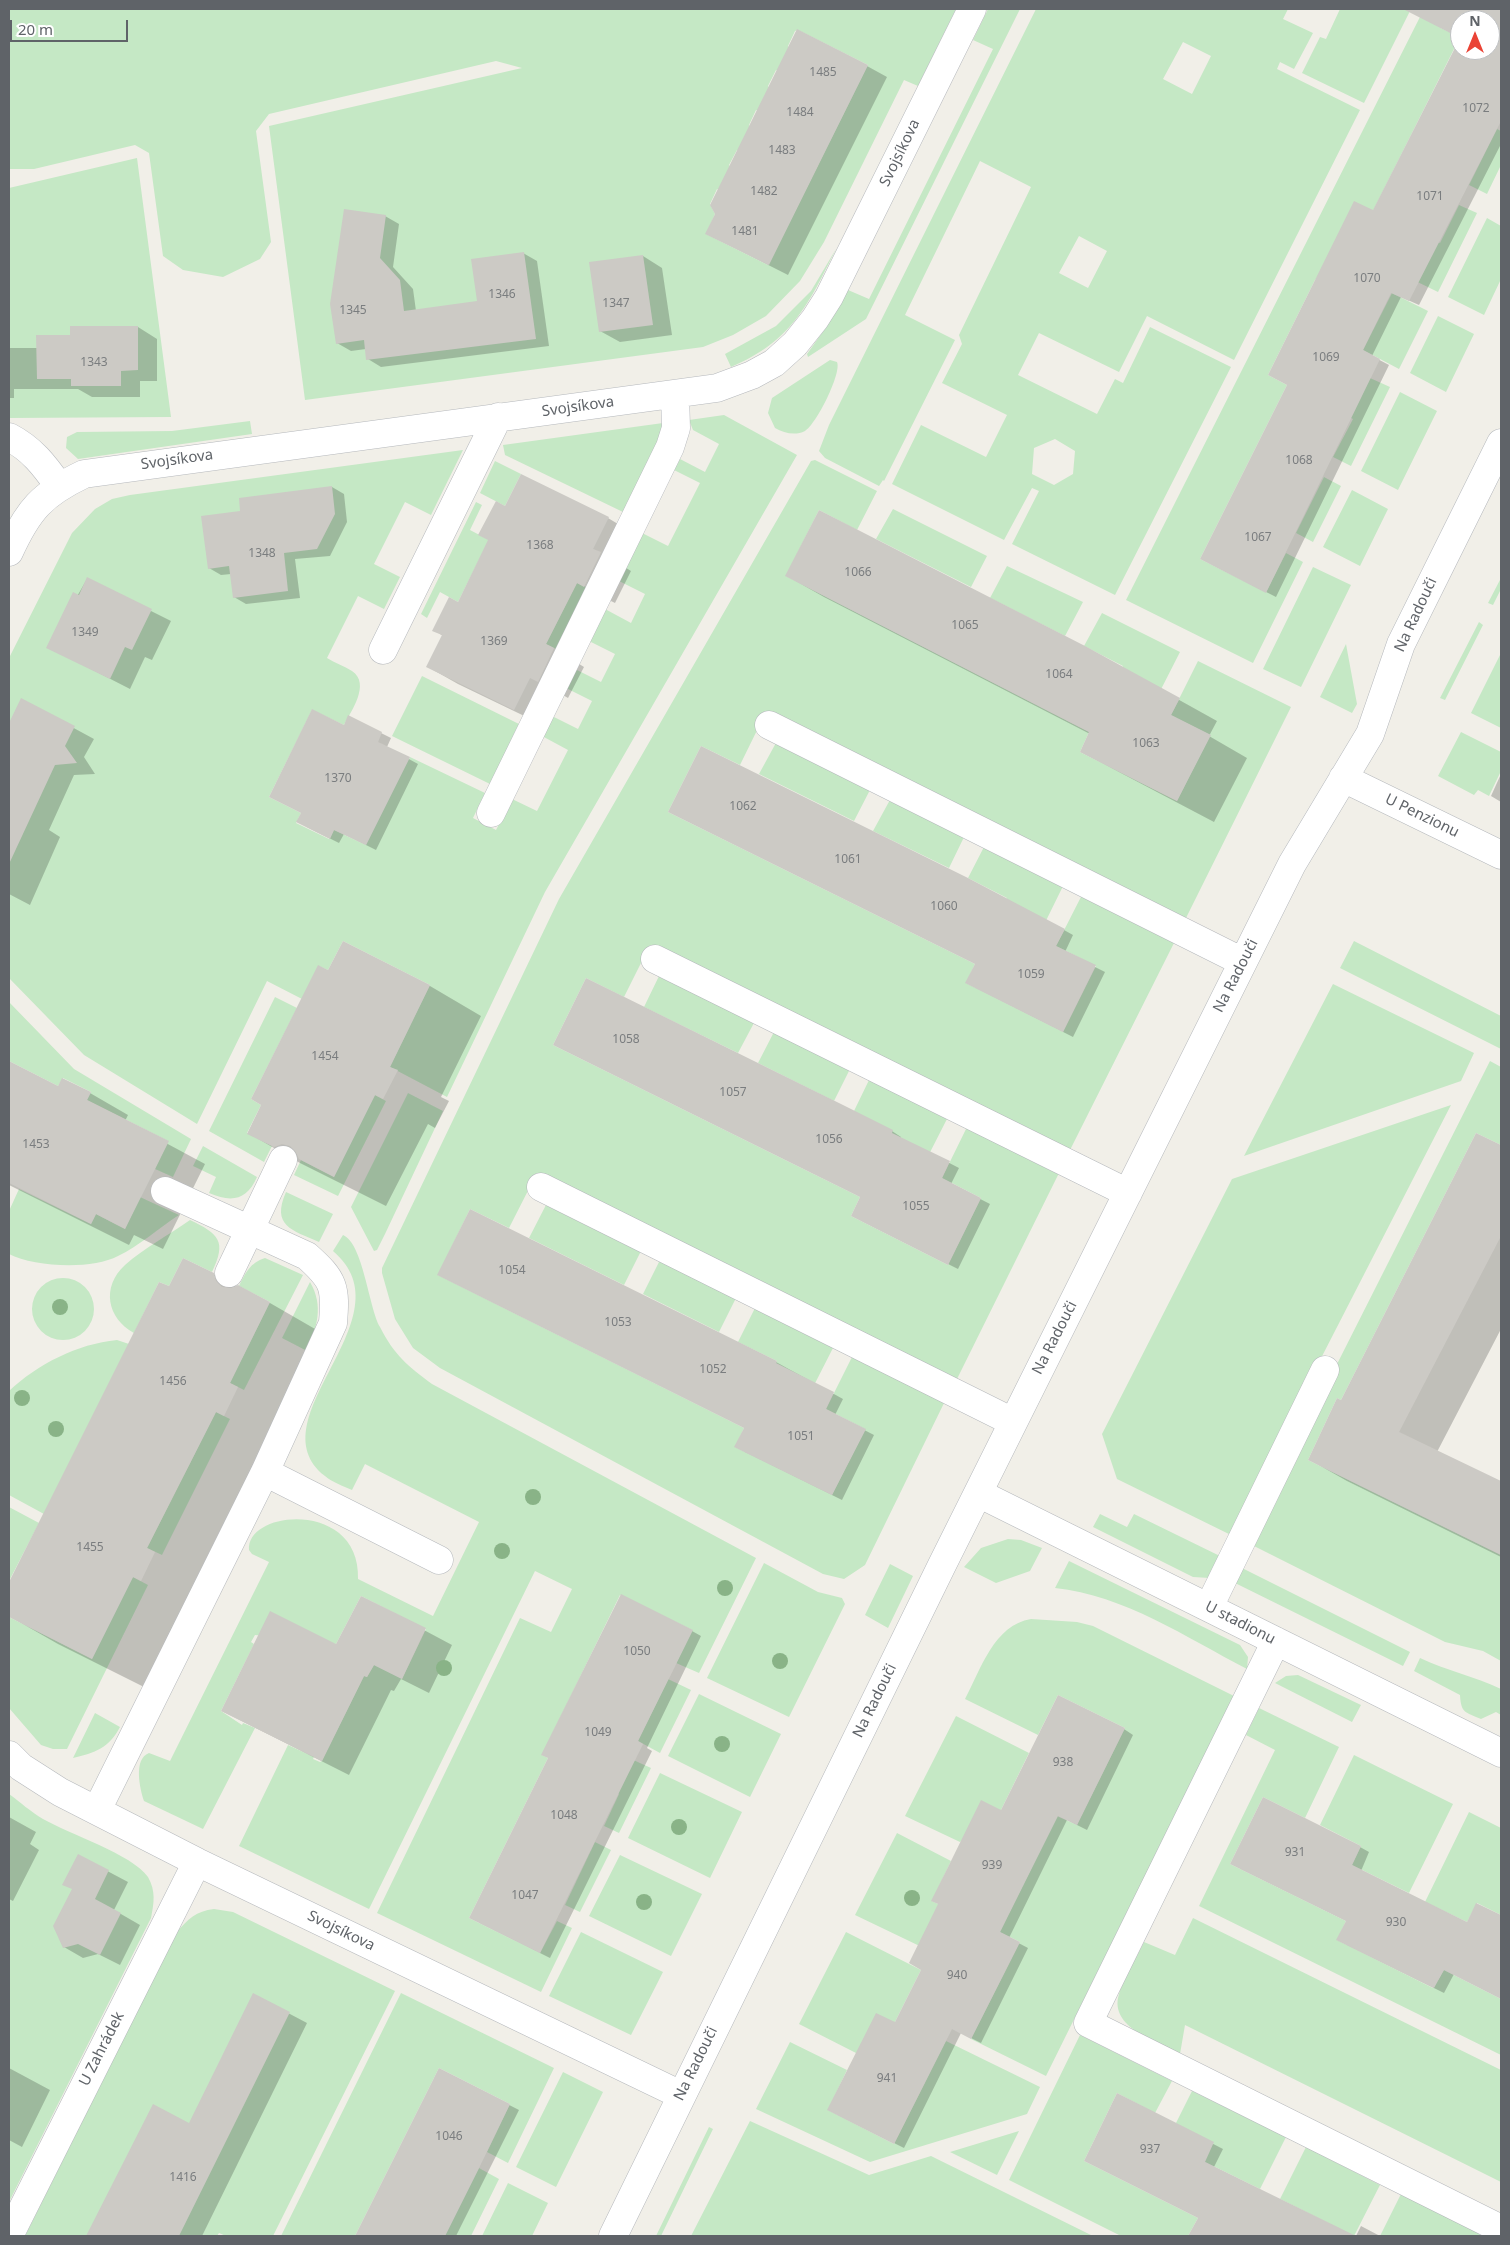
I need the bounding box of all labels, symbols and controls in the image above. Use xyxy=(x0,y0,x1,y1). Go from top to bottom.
scale bar xyxy=(12,10,130,42)
north arrow xyxy=(1450,10,1500,60)
text: N xyxy=(1469,11,1481,30)
text: 20 m xyxy=(18,19,53,39)
house number: 1485 xyxy=(809,66,837,80)
house number: 1072 xyxy=(1462,102,1490,116)
house number: 1484 xyxy=(786,106,814,120)
street label: Svojsíkova xyxy=(876,116,924,190)
house number: 1483 xyxy=(768,144,796,158)
house number: 1482 xyxy=(750,185,778,199)
house number: 1071 xyxy=(1416,190,1444,204)
house number: 1481 xyxy=(731,225,759,239)
house number: 1070 xyxy=(1353,272,1381,286)
house number: 1346 xyxy=(488,288,516,302)
house number: 1347 xyxy=(602,297,630,311)
house number: 1345 xyxy=(339,304,367,318)
house number: 1069 xyxy=(1312,351,1340,365)
house number: 1343 xyxy=(80,356,108,370)
street label: Svojsíkova xyxy=(541,393,615,421)
street label: Svojsíkova xyxy=(140,446,214,474)
house number: 1068 xyxy=(1285,454,1313,468)
house number: 1067 xyxy=(1244,531,1272,545)
house number: 1368 xyxy=(526,539,554,553)
house number: 1348 xyxy=(248,547,276,561)
house number: 1066 xyxy=(844,566,872,580)
street label: Na Radouči xyxy=(1391,575,1441,655)
house number: 1065 xyxy=(951,619,979,633)
house number: 1349 xyxy=(71,626,99,640)
house number: 1369 xyxy=(480,635,508,649)
house number: 1064 xyxy=(1045,668,1073,682)
house number: 1063 xyxy=(1132,737,1160,751)
house number: 1370 xyxy=(324,772,352,786)
street label: U Penzionu xyxy=(1382,790,1462,842)
house number: 1062 xyxy=(729,800,757,814)
house number: 1061 xyxy=(834,853,862,867)
house number: 1060 xyxy=(930,900,958,914)
street label: Na Radouči xyxy=(1210,936,1262,1016)
house number: 1059 xyxy=(1017,968,1045,982)
house number: 1058 xyxy=(612,1033,640,1047)
house number: 1454 xyxy=(311,1050,339,1064)
house number: 1057 xyxy=(719,1086,747,1100)
house number: 1056 xyxy=(815,1133,843,1147)
house number: 1453 xyxy=(22,1138,50,1152)
house number: 1055 xyxy=(902,1200,930,1214)
house number: 1054 xyxy=(498,1264,526,1278)
street label: Na Radouči xyxy=(1029,1298,1081,1378)
house number: 1053 xyxy=(604,1316,632,1330)
house number: 1052 xyxy=(699,1363,727,1377)
house number: 1456 xyxy=(159,1375,187,1389)
house number: 1051 xyxy=(787,1430,815,1444)
house number: 1455 xyxy=(76,1541,104,1555)
street label: U stadionu xyxy=(1202,1598,1278,1648)
house number: 1050 xyxy=(623,1645,651,1659)
street label: Na Radouči xyxy=(849,1661,901,1741)
house number: 1049 xyxy=(584,1726,612,1740)
house number: 938 xyxy=(1053,1756,1073,1770)
house number: 1048 xyxy=(550,1809,578,1823)
house number: 931 xyxy=(1285,1846,1305,1860)
house number: 939 xyxy=(982,1859,1002,1873)
house number: 1047 xyxy=(511,1889,539,1903)
street label: Svojsíkova xyxy=(304,1907,378,1955)
house number: 930 xyxy=(1386,1916,1406,1930)
house number: 940 xyxy=(947,1969,967,1983)
street label: U Zahrádek xyxy=(76,2009,128,2089)
street label: Na Radouči xyxy=(670,2024,722,2104)
house number: 941 xyxy=(877,2072,897,2086)
house number: 1046 xyxy=(435,2130,463,2144)
house number: 937 xyxy=(1140,2143,1160,2157)
house number: 1416 xyxy=(169,2171,197,2185)

